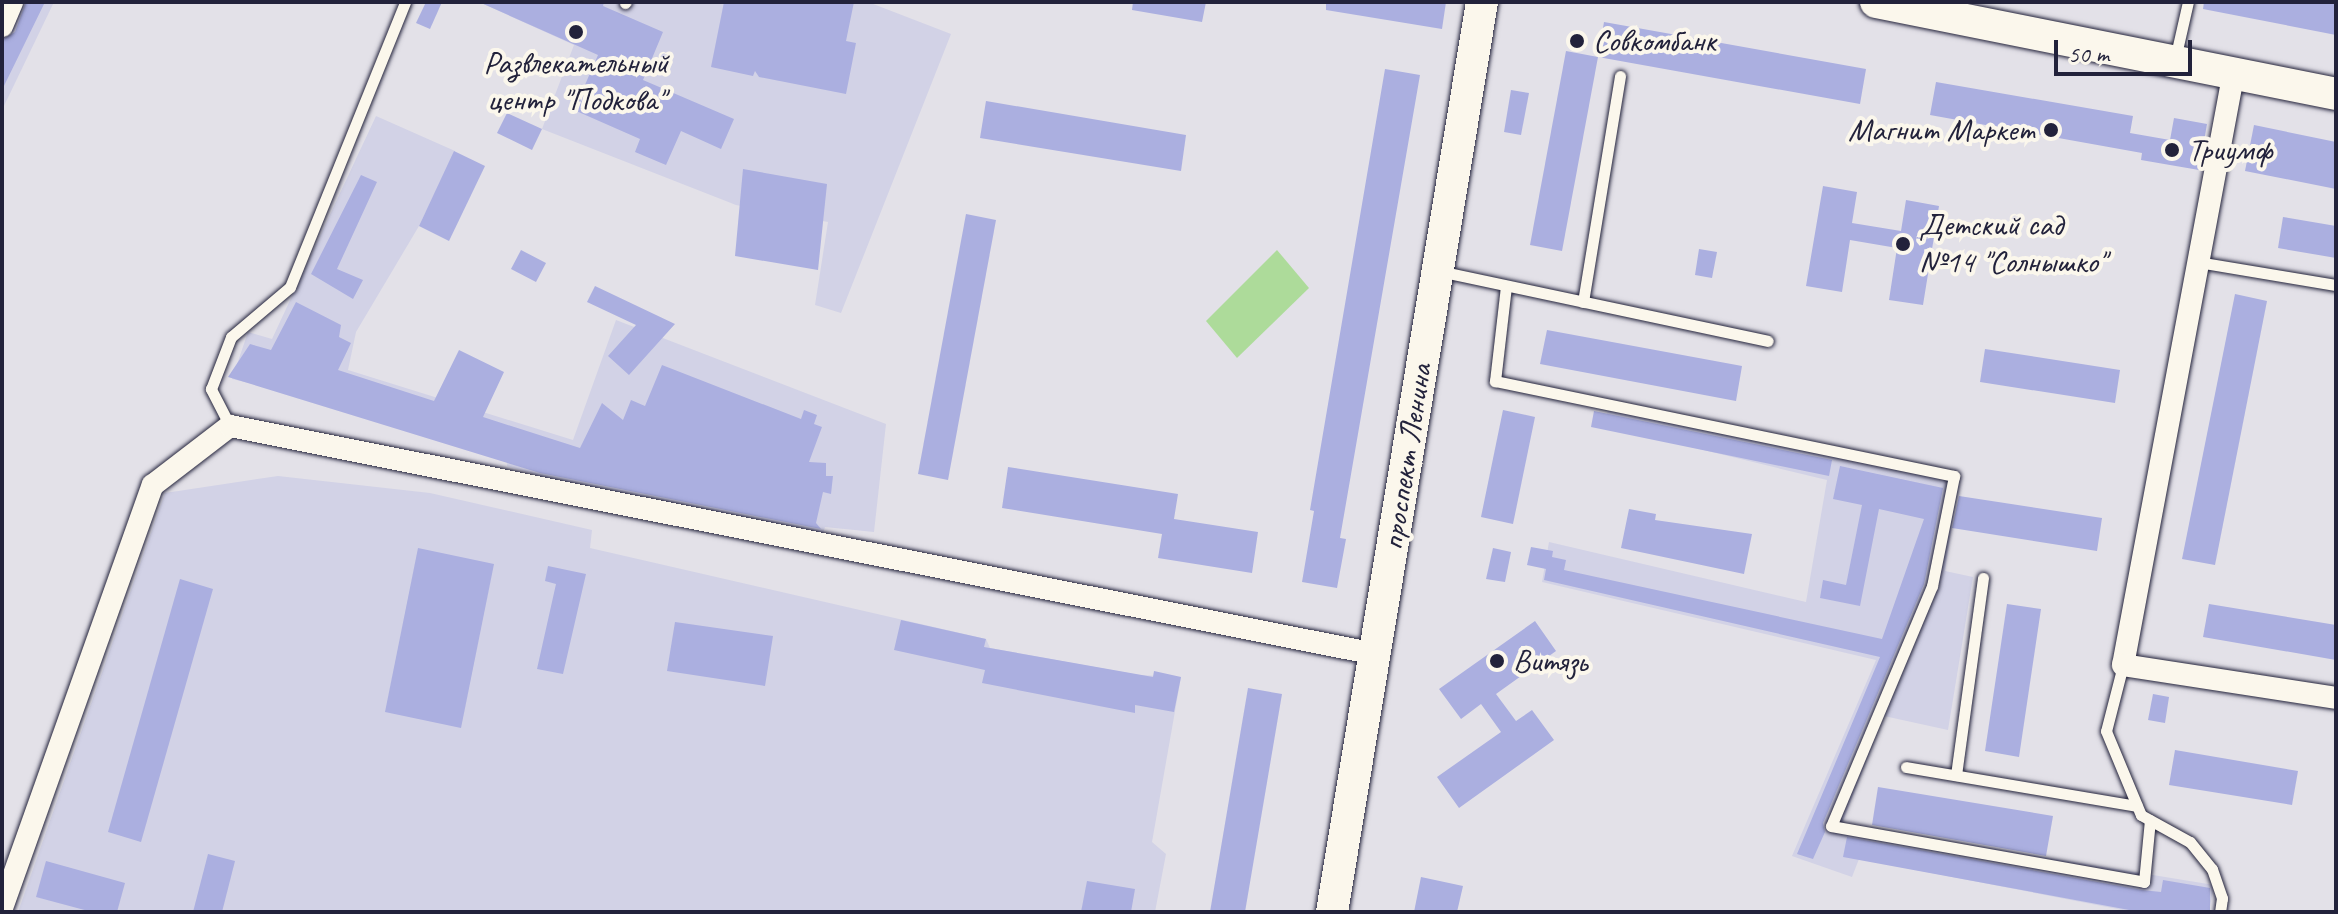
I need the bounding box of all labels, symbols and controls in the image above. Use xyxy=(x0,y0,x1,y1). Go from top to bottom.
place label: Совкомбанк xyxy=(1593,22,1716,60)
marker: Развлекательный центр "Подкова" xyxy=(567,23,585,41)
scale bar xyxy=(2058,24,2196,74)
marker: Совкомбанк xyxy=(1568,32,1586,50)
text: 50 m xyxy=(2068,39,2109,69)
place label: Развлекательный центр "Подкова" xyxy=(484,45,668,120)
place label: Магнит Маркет xyxy=(1847,111,2035,149)
marker: Магнит Маркет xyxy=(2042,121,2060,139)
place label: Триумф xyxy=(2188,131,2272,169)
marker: Триумф xyxy=(2163,141,2181,159)
place label: Детский сад №14 "Солнышко" xyxy=(1919,207,2105,282)
marker: Детский сад №14 "Солнышко" xyxy=(1894,235,1912,253)
street label: проспект Ленина xyxy=(1373,360,1441,554)
place label: Витязь xyxy=(1513,642,1587,680)
marker: Витязь xyxy=(1488,652,1506,670)

